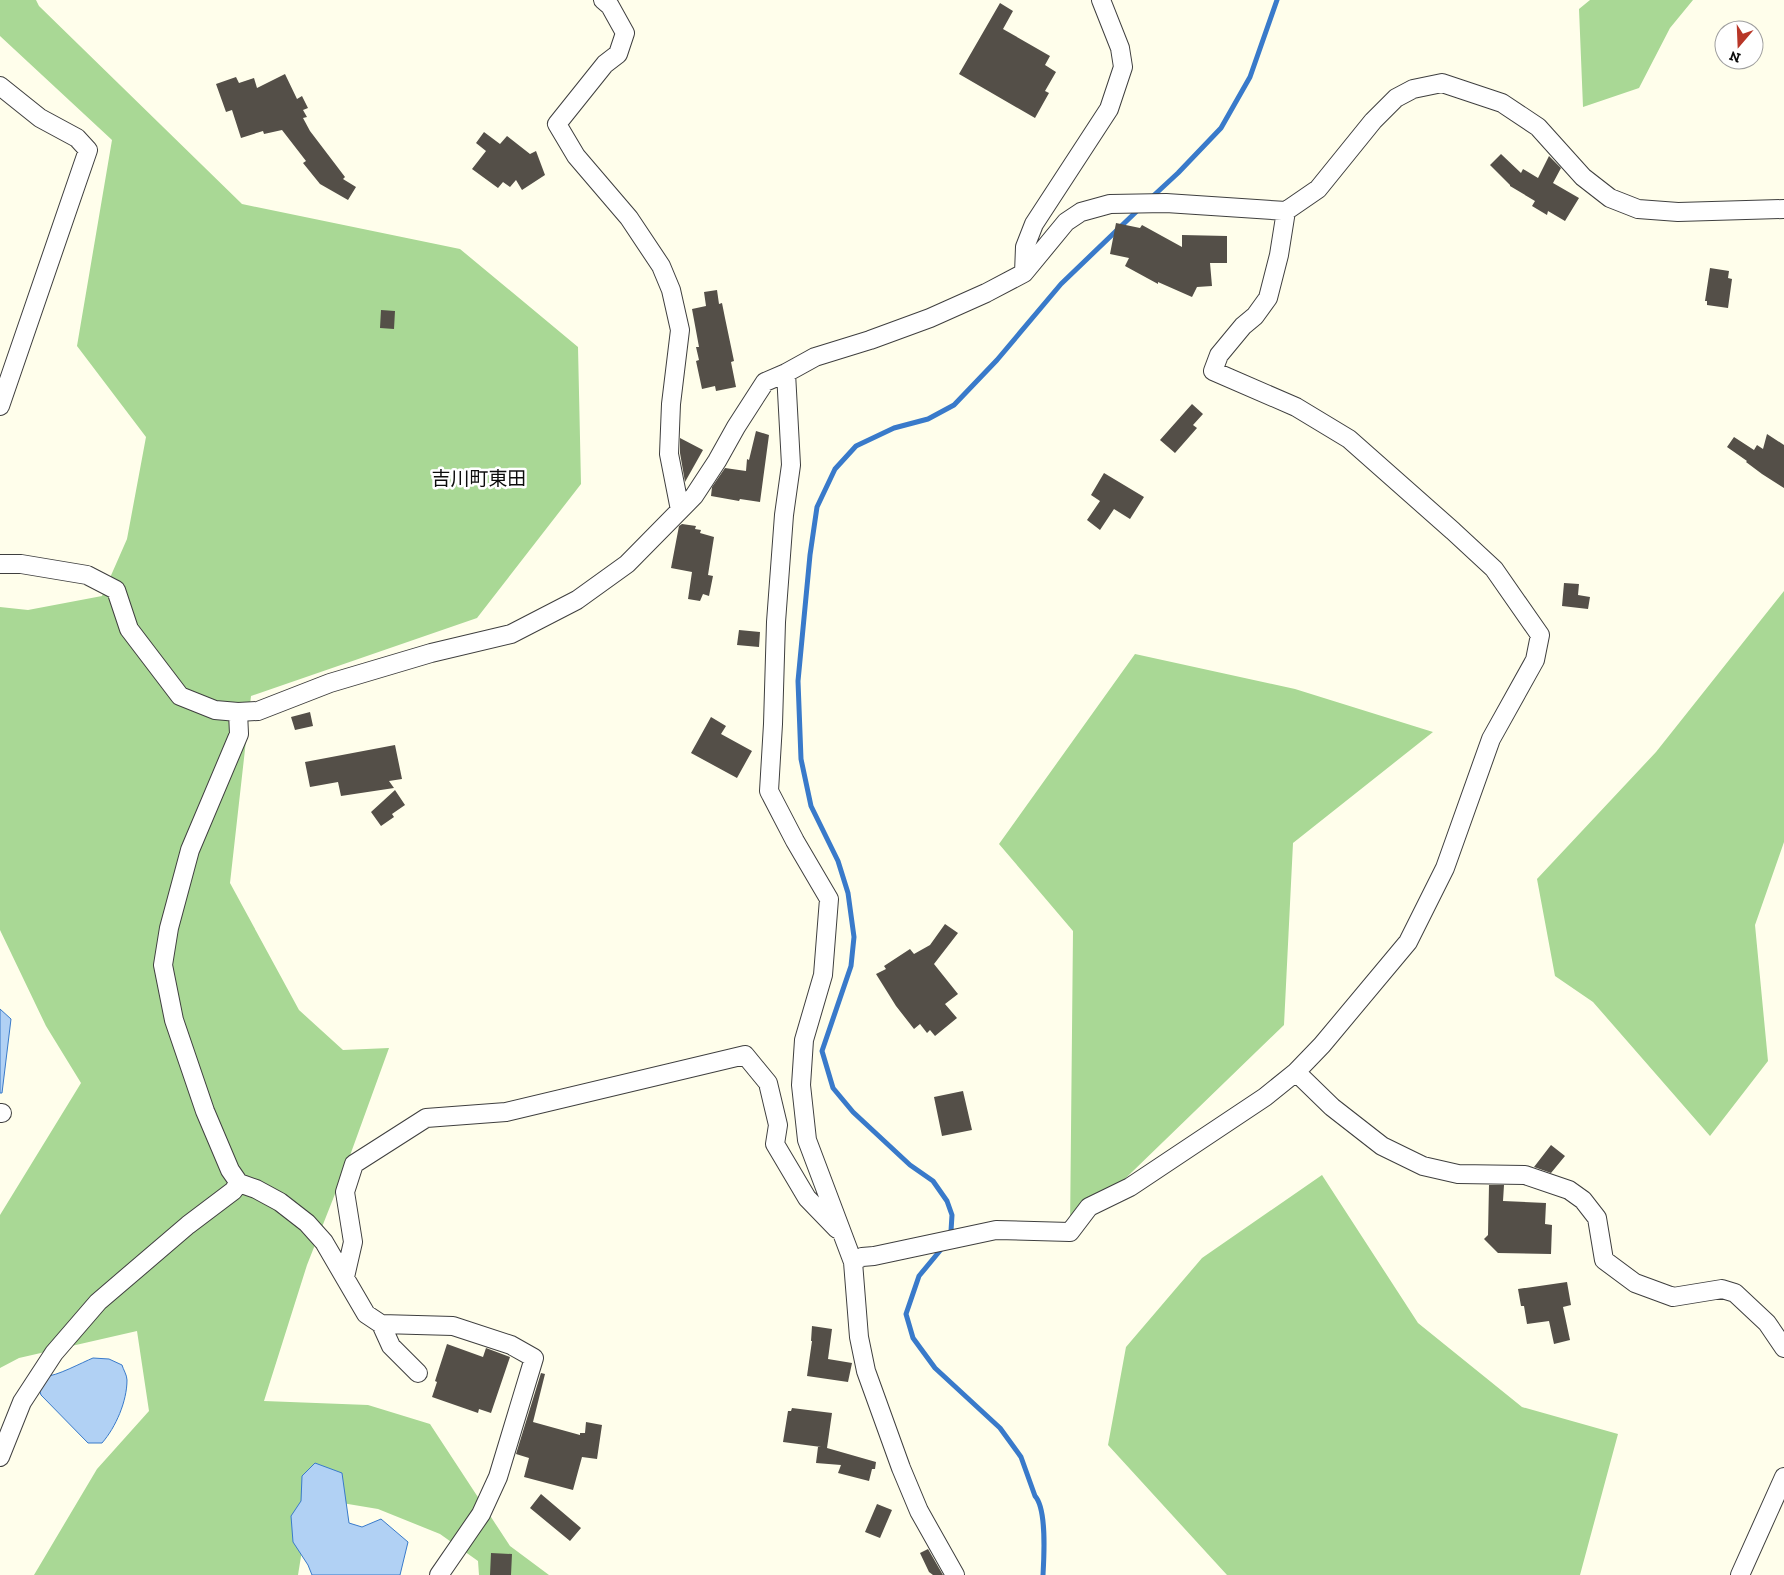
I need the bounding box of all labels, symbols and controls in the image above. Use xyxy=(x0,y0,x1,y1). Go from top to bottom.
north arrow xyxy=(1714,20,1764,70)
text: N xyxy=(1727,47,1743,67)
district label: 吉川町東田 xyxy=(431,467,527,490)

